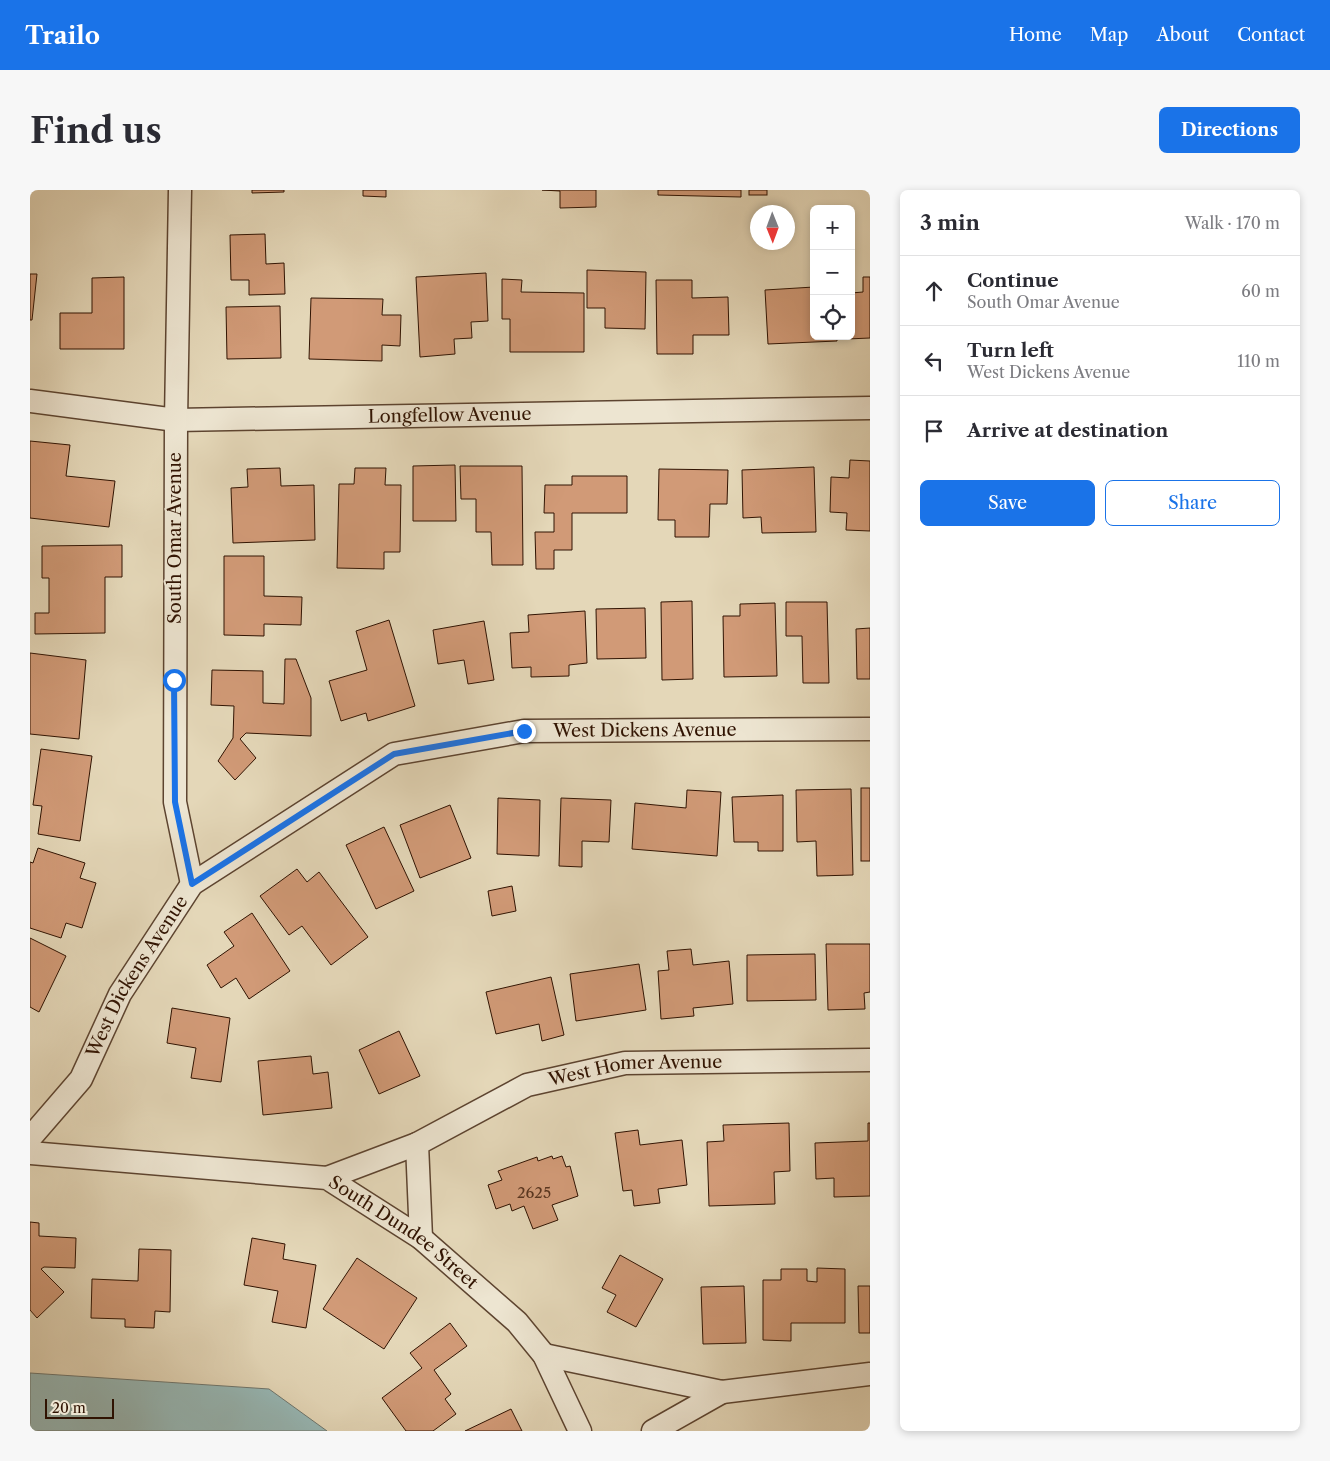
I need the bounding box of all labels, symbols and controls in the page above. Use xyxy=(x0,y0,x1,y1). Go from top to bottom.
text: Trailo xyxy=(25,21,100,50)
text: Home xyxy=(1009,24,1062,46)
text: Map xyxy=(1090,24,1128,46)
text: About xyxy=(1156,24,1209,46)
text: Contact xyxy=(1237,24,1305,46)
button: Directions xyxy=(1159,107,1300,153)
text: Find us xyxy=(30,109,162,152)
north arrow xyxy=(750,205,795,250)
map controls xyxy=(810,205,855,340)
button: + xyxy=(810,205,855,250)
text: 3 min xyxy=(920,210,980,235)
text: Walk · 170 m xyxy=(1185,213,1280,233)
button: − xyxy=(810,250,855,295)
text: Continue xyxy=(967,269,1059,292)
icon: ahead xyxy=(920,277,948,305)
text: 60 m xyxy=(1241,281,1280,301)
text: South Omar Avenue xyxy=(967,292,1120,312)
button: locate xyxy=(810,295,855,340)
text: Turn left xyxy=(967,339,1054,362)
icon: left xyxy=(920,347,948,375)
text: 110 m xyxy=(1237,351,1280,371)
text: West Dickens Avenue xyxy=(967,362,1130,382)
street label: Longfellow Avenue xyxy=(368,403,532,428)
icon: arrive xyxy=(920,417,948,445)
text: Arrive at destination xyxy=(967,419,1168,442)
street label: South Omar Avenue xyxy=(164,452,186,624)
button: Save xyxy=(920,480,1095,526)
button: Share xyxy=(1105,480,1280,526)
route start xyxy=(163,669,186,692)
street label: West Dickens Avenue xyxy=(552,719,737,742)
route end xyxy=(513,720,536,743)
street label: West Dickens Avenue xyxy=(81,891,192,1062)
street label: West Homer Avenue xyxy=(545,1051,723,1091)
street label: South Dundee Street xyxy=(325,1171,483,1294)
house number: 2625 xyxy=(517,1183,551,1202)
scale bar xyxy=(45,1396,114,1419)
text: 20 m xyxy=(52,1399,86,1417)

